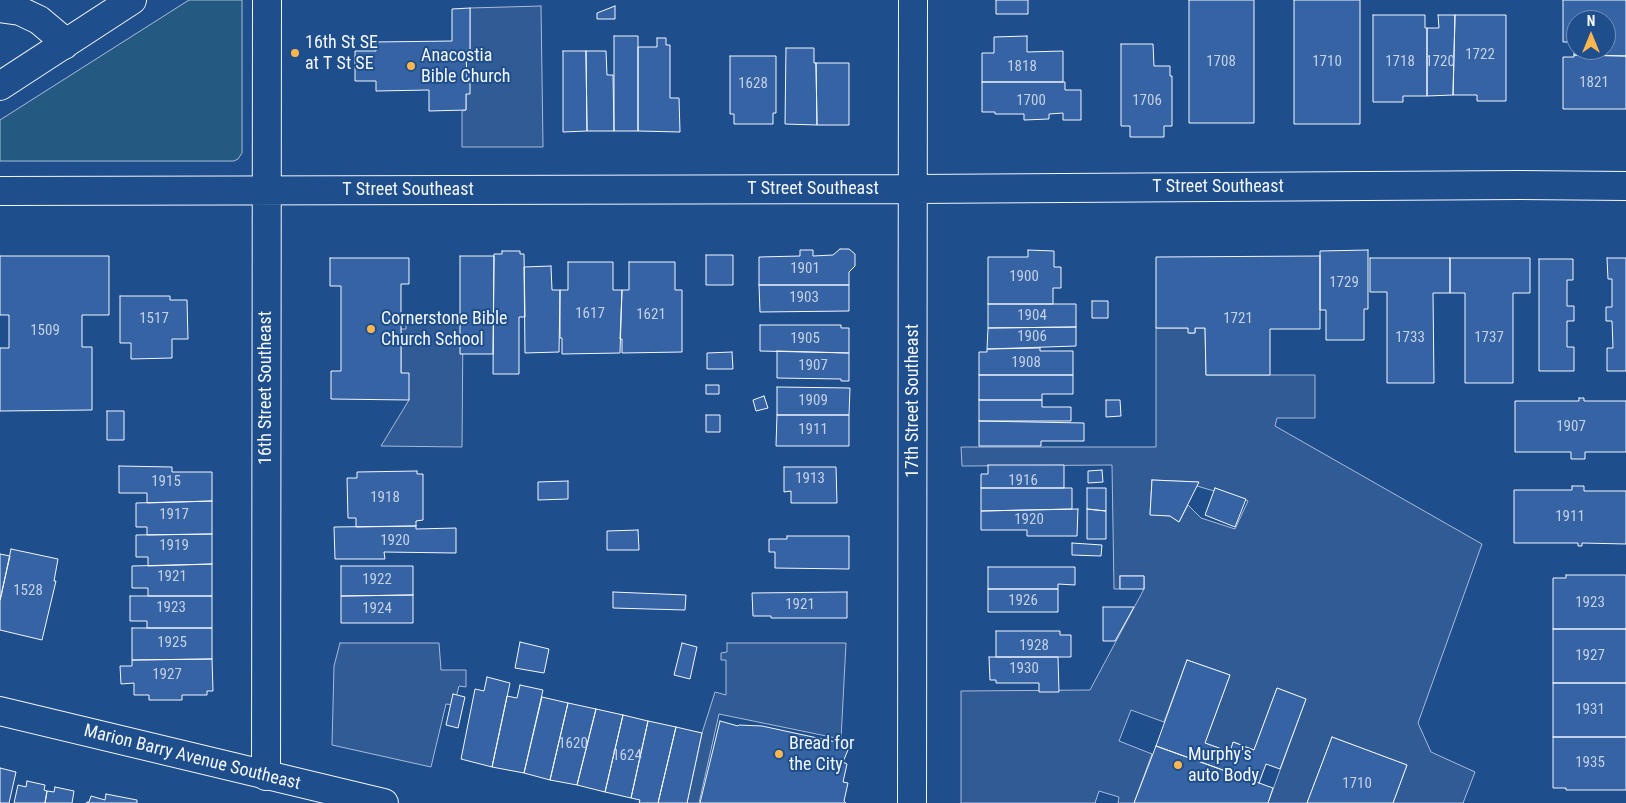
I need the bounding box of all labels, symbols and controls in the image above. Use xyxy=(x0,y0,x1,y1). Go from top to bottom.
north arrow xyxy=(1566,10,1616,60)
text: N xyxy=(1587,13,1595,29)
place label: 16th St SE at T St SE xyxy=(305,32,378,74)
place label: Anacostia Bible Church xyxy=(421,45,510,88)
house number: 1722 xyxy=(1465,46,1495,64)
marker: 16th St SE at T St SE xyxy=(289,47,301,59)
house number: 1708 xyxy=(1206,53,1236,71)
house number: 1710 xyxy=(1312,53,1342,71)
house number: 1718 xyxy=(1385,53,1415,71)
house number: 1720 xyxy=(1425,53,1455,71)
house number: 1818 xyxy=(1007,58,1037,76)
marker: Anacostia Bible Church xyxy=(405,60,417,72)
house number: 1821 xyxy=(1579,74,1609,92)
house number: 1628 xyxy=(738,75,768,93)
house number: 1700 xyxy=(1016,92,1046,110)
house number: 1706 xyxy=(1132,92,1162,110)
street label: T Street Southeast xyxy=(1152,176,1284,198)
street label: T Street Southeast xyxy=(747,178,879,200)
street label: T Street Southeast xyxy=(342,179,474,201)
house number: 1901 xyxy=(790,260,820,278)
house number: 1900 xyxy=(1009,268,1039,286)
house number: 1729 xyxy=(1329,274,1359,292)
house number: 1903 xyxy=(789,289,819,307)
house number: 1617 xyxy=(575,305,605,323)
house number: 1621 xyxy=(636,306,666,324)
house number: 1904 xyxy=(1017,307,1047,325)
place label: Cornerstone Bible Church School xyxy=(381,308,507,350)
house number: 1517 xyxy=(139,310,169,328)
house number: 1721 xyxy=(1223,310,1253,328)
street label: 16th Street Southeast xyxy=(255,311,277,465)
house number: 1509 xyxy=(30,322,60,340)
marker: Cornerstone Bible Church School xyxy=(365,323,377,335)
street label: 17th Street Southeast xyxy=(902,324,924,478)
house number: 1906 xyxy=(1017,328,1047,346)
house number: 1733 xyxy=(1395,329,1425,347)
house number: 1737 xyxy=(1474,329,1504,347)
house number: 1905 xyxy=(790,330,820,348)
house number: 1908 xyxy=(1011,354,1041,372)
house number: 1907 xyxy=(798,357,828,375)
house number: 1909 xyxy=(798,392,828,410)
house number: 1907 xyxy=(1556,418,1586,436)
house number: 1911 xyxy=(798,421,828,439)
house number: 1913 xyxy=(795,470,825,488)
house number: 1916 xyxy=(1008,472,1038,490)
house number: 1915 xyxy=(151,473,181,491)
house number: 1918 xyxy=(370,489,400,507)
house number: 1917 xyxy=(159,506,189,524)
house number: 1911 xyxy=(1555,508,1585,526)
house number: 1920 xyxy=(1014,511,1044,529)
house number: 1920 xyxy=(380,532,410,550)
house number: 1919 xyxy=(159,537,189,555)
house number: 1921 xyxy=(157,568,187,586)
house number: 1922 xyxy=(362,571,392,589)
house number: 1528 xyxy=(13,582,43,600)
house number: 1926 xyxy=(1008,592,1038,610)
house number: 1923 xyxy=(1575,594,1605,612)
house number: 1921 xyxy=(785,596,815,614)
house number: 1923 xyxy=(156,599,186,617)
house number: 1924 xyxy=(362,600,392,618)
house number: 1925 xyxy=(157,634,187,652)
house number: 1928 xyxy=(1019,637,1049,655)
house number: 1927 xyxy=(1575,647,1605,665)
house number: 1930 xyxy=(1009,660,1039,678)
house number: 1927 xyxy=(152,666,182,684)
house number: 1931 xyxy=(1575,701,1605,719)
street label: Marion Barry Avenue Southeast xyxy=(81,721,303,795)
place label: Bread for the City xyxy=(789,733,854,776)
house number: 1620 xyxy=(558,735,588,753)
place label: Murphy's auto Body xyxy=(1188,744,1259,786)
house number: 1624 xyxy=(612,747,642,765)
marker: Bread for the City xyxy=(773,748,785,760)
house number: 1935 xyxy=(1575,754,1605,772)
marker: Murphy's auto Body xyxy=(1172,759,1184,771)
house number: 1710 xyxy=(1342,775,1372,793)

